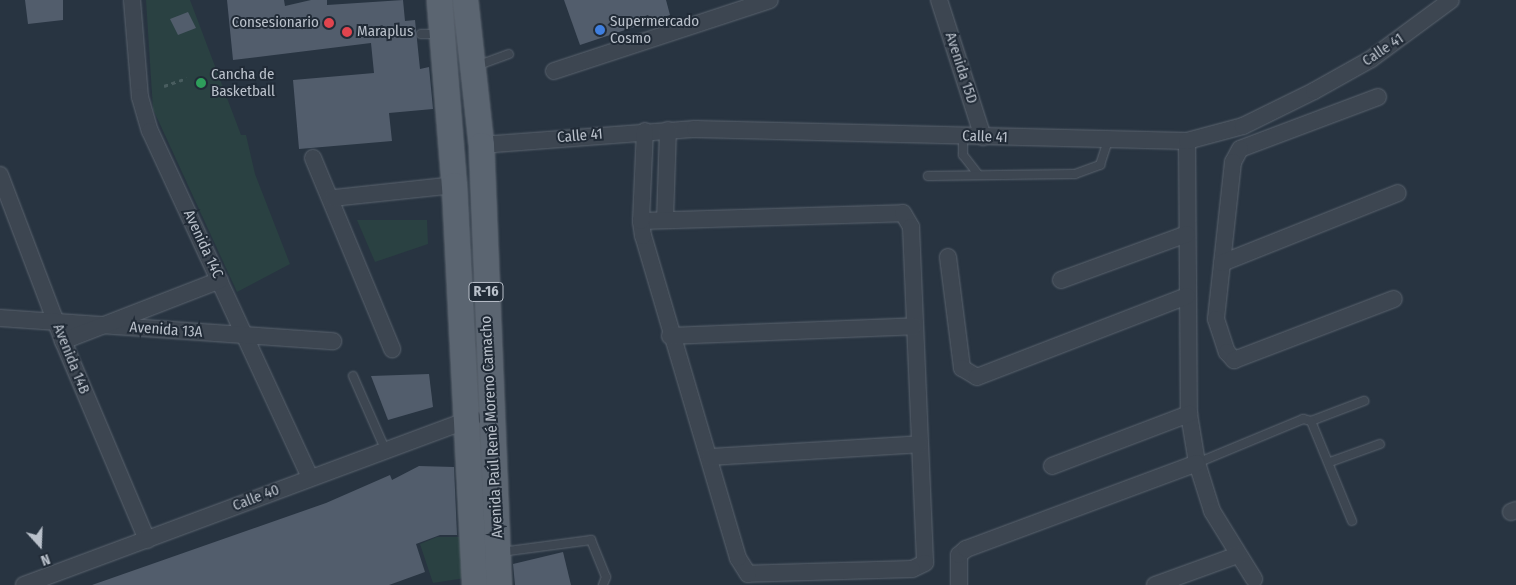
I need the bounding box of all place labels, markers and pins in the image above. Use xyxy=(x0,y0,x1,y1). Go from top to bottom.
place label: Supermercado Cosmo xyxy=(610,12,699,47)
place label: Consesionario xyxy=(232,14,319,32)
marker: Consesionario xyxy=(323,17,335,29)
place label: Maraplus xyxy=(357,23,413,41)
marker: Supermercado Cosmo xyxy=(594,24,606,36)
marker: Maraplus xyxy=(341,26,353,38)
place label: Cancha de Basketball xyxy=(211,65,275,100)
marker: Cancha de Basketball xyxy=(195,77,207,89)

